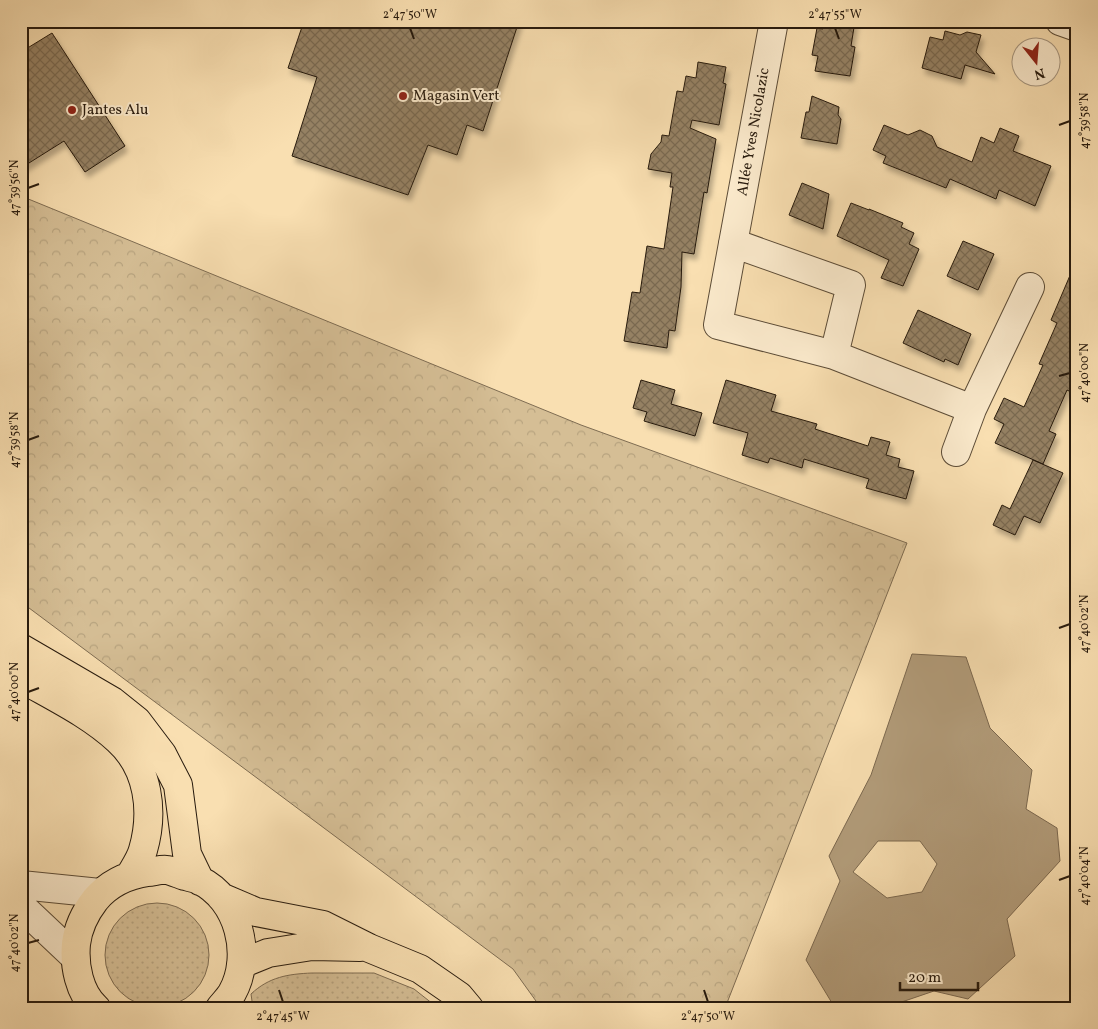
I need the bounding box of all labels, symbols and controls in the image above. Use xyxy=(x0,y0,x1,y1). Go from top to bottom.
text: 2°47'50"W xyxy=(383,7,437,23)
text: 2°47'55"W xyxy=(808,7,862,23)
north arrow xyxy=(1010,38,1060,88)
text: N xyxy=(1032,62,1047,84)
street label: Allée Yves Nicolazic xyxy=(732,66,776,198)
place label: Magasin Vert xyxy=(413,86,500,107)
marker: Magasin Vert xyxy=(397,90,409,102)
text: 47°39'58"N xyxy=(1077,93,1093,149)
place label: Jantes Alu xyxy=(82,100,149,121)
marker: Jantes Alu xyxy=(66,104,78,116)
text: 47°39'56"N xyxy=(7,160,23,216)
text: 47°40'00"N xyxy=(1077,343,1093,403)
text: 47°39'58"N xyxy=(7,412,23,468)
text: 47°40'02"N xyxy=(1077,594,1093,653)
text: 47°40'00"N xyxy=(7,662,23,722)
text: 47°40'04"N xyxy=(1077,846,1093,906)
text: 47°40'02"N xyxy=(7,913,23,972)
scale bar xyxy=(900,959,978,991)
text: 20 m xyxy=(908,968,941,989)
text: 2°47'45"W xyxy=(256,1009,310,1025)
text: 2°47'50"W xyxy=(681,1009,735,1025)

